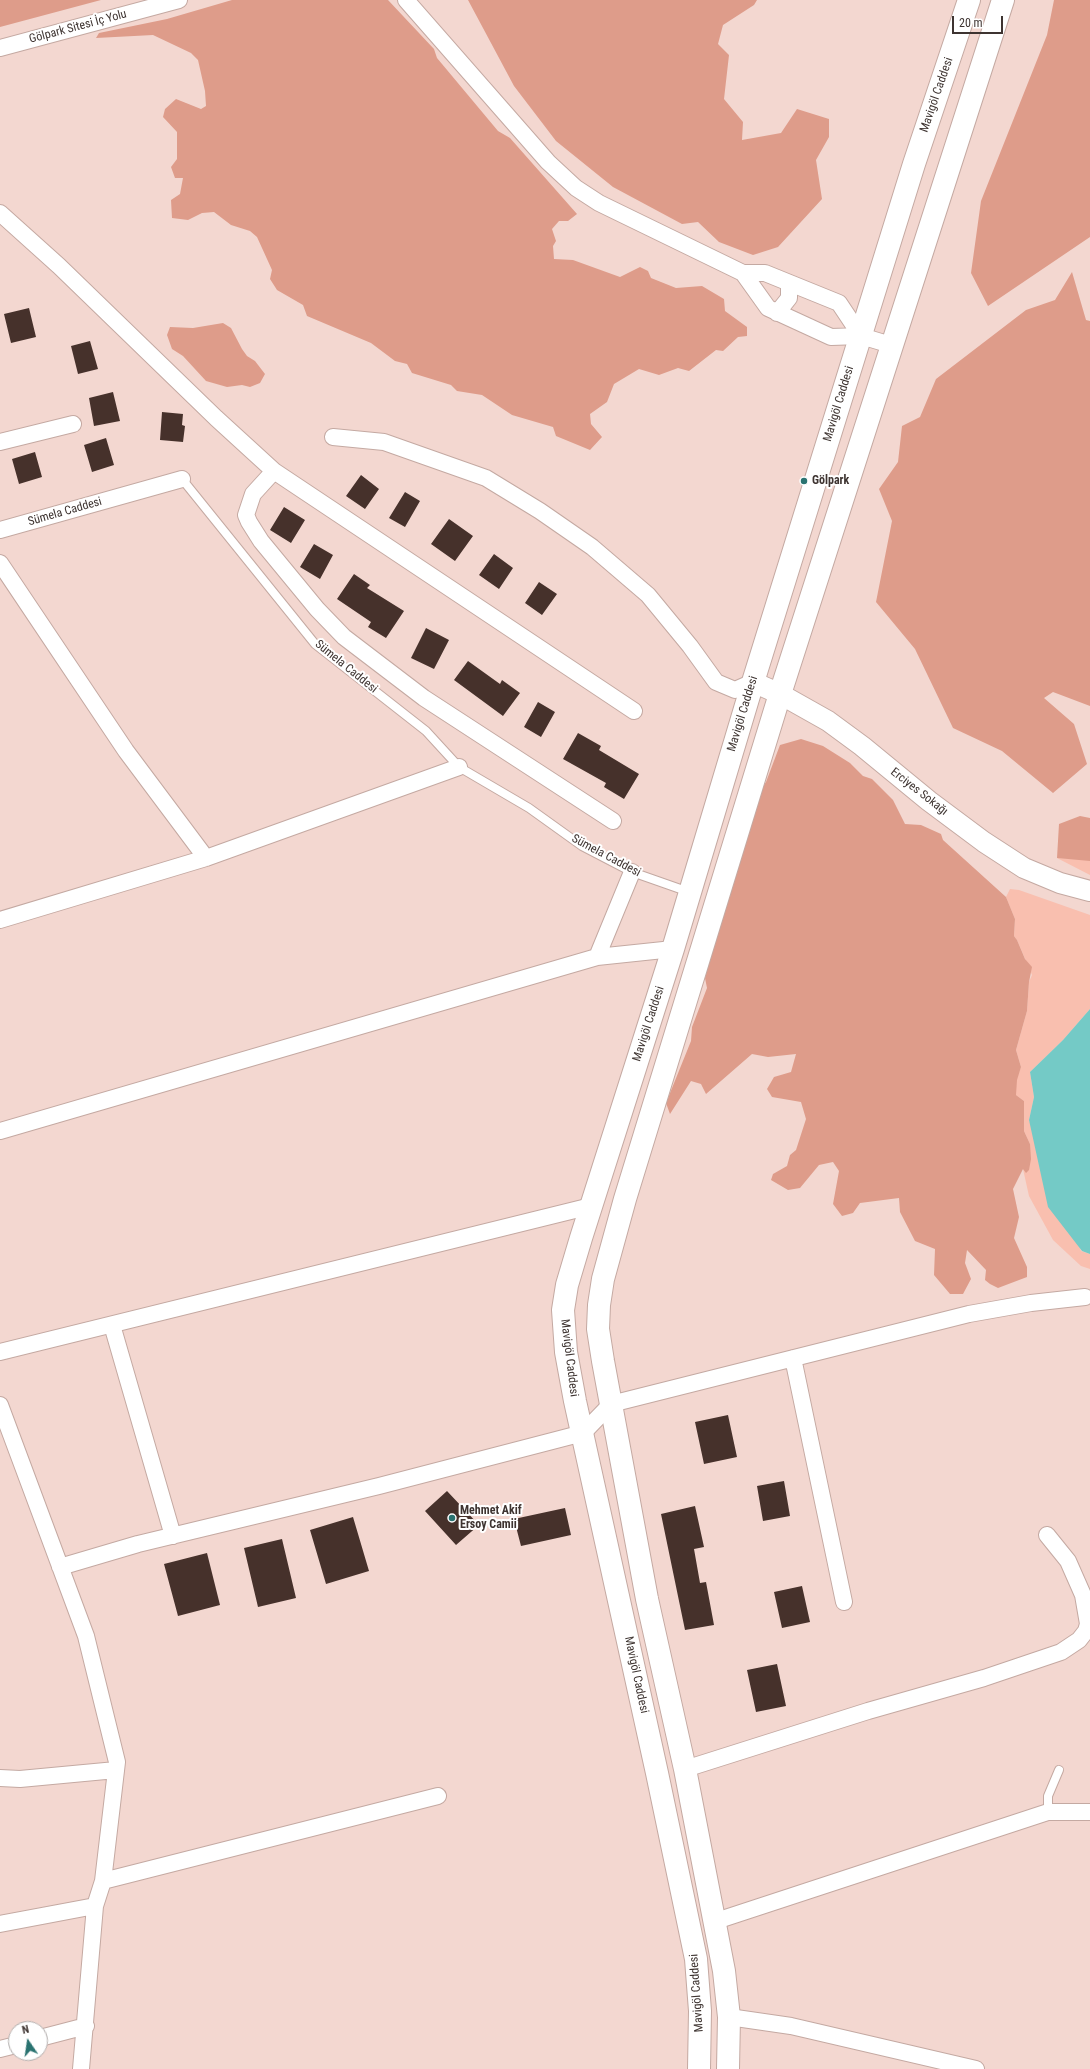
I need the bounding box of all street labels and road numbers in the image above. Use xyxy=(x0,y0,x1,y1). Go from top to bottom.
street label: Gölpark Sitesi İç Yolu xyxy=(28,7,128,47)
street label: Mavigöl Caddesi xyxy=(917,56,957,134)
street label: Mavigöl Caddesi xyxy=(821,364,857,444)
street label: Sümela Caddesi xyxy=(26,495,104,529)
street label: Sümela Caddesi xyxy=(312,637,380,697)
street label: Mavigöl Caddesi xyxy=(725,674,761,754)
street label: Erciyes Sokağı xyxy=(887,765,951,819)
street label: Sümela Caddesi xyxy=(569,832,643,880)
street label: Mavigöl Caddesi xyxy=(630,985,668,1063)
street label: Mavigöl Caddesi xyxy=(557,1318,581,1398)
street label: Mavigöl Caddesi xyxy=(621,1635,651,1715)
street label: Mavigöl Caddesi xyxy=(687,1953,707,2033)

